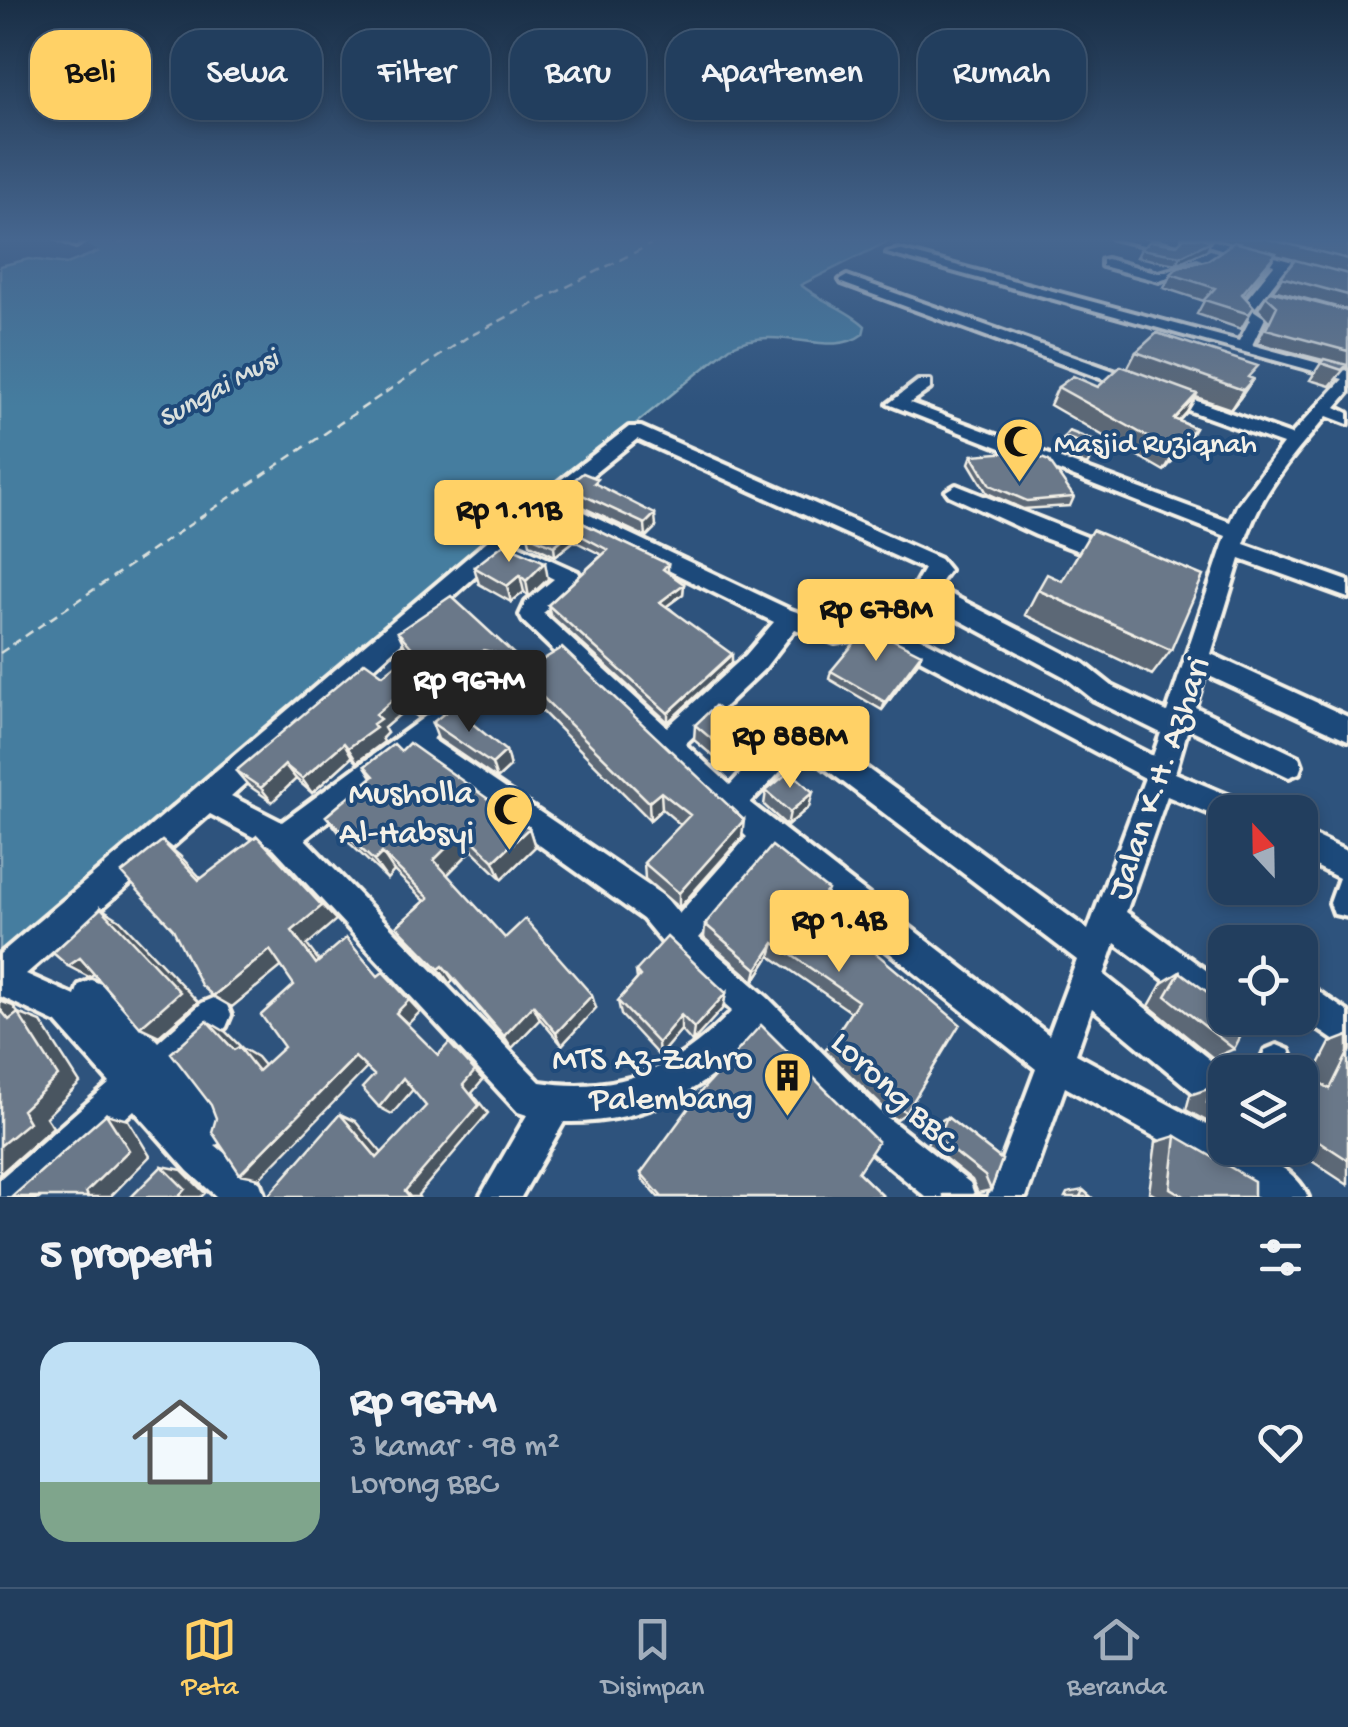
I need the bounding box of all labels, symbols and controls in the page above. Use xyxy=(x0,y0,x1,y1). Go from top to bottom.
chip: Beli xyxy=(30,30,151,120)
chip: Sewa xyxy=(171,30,322,120)
chip: Filter xyxy=(342,30,490,120)
chip: Baru xyxy=(510,30,646,120)
chip: Apartemen xyxy=(666,30,898,120)
chip: Rumah xyxy=(918,30,1086,120)
water label: Sungai Musi xyxy=(153,342,288,437)
mosque icon: Masjid Ruziqnah xyxy=(993,416,1045,484)
place label: Masjid Ruziqnah xyxy=(1054,429,1257,464)
pin: Rp 1.11B xyxy=(406,480,612,565)
text: Rp 1.11B xyxy=(456,493,562,531)
pin: Rp 678M xyxy=(784,579,968,664)
text: Rp 678M xyxy=(820,592,932,630)
pin: Rp 967M xyxy=(377,650,561,735)
street label: Jalan K.H. Azhari xyxy=(1100,652,1222,905)
text: Rp 967M xyxy=(413,663,525,701)
pin: Rp 888M xyxy=(698,706,882,791)
text: Rp 888M xyxy=(733,719,847,757)
place label: Musholla Al-Habsyi xyxy=(339,775,476,856)
mosque icon: Musholla Al-Habsyi xyxy=(483,784,535,852)
north arrow xyxy=(1208,795,1318,905)
map controls xyxy=(1208,795,1318,1165)
pin: Rp 1.4B xyxy=(747,890,931,975)
text: Rp 1.4B xyxy=(792,903,886,941)
button: locate xyxy=(1208,925,1318,1035)
street label: Lorong BBC xyxy=(820,1024,968,1165)
place label: MTS Az-Zahro Palembang xyxy=(552,1041,753,1122)
building icon: MTS Az-Zahro Palembang xyxy=(762,1050,814,1118)
button: layers xyxy=(1208,1055,1318,1165)
icon: filters xyxy=(1253,1230,1308,1285)
text: 5 properti xyxy=(40,1233,213,1282)
text: Rp 967M xyxy=(350,1380,496,1429)
icon: home xyxy=(120,1382,240,1502)
icon: heart xyxy=(1253,1415,1308,1470)
text: 3 kamar · 98 m² xyxy=(350,1429,560,1467)
text: Lorong BBC xyxy=(350,1467,497,1505)
tab: Peta xyxy=(181,1612,238,1705)
tab: Disimpan xyxy=(601,1612,704,1705)
tab: Beranda xyxy=(1067,1612,1167,1705)

